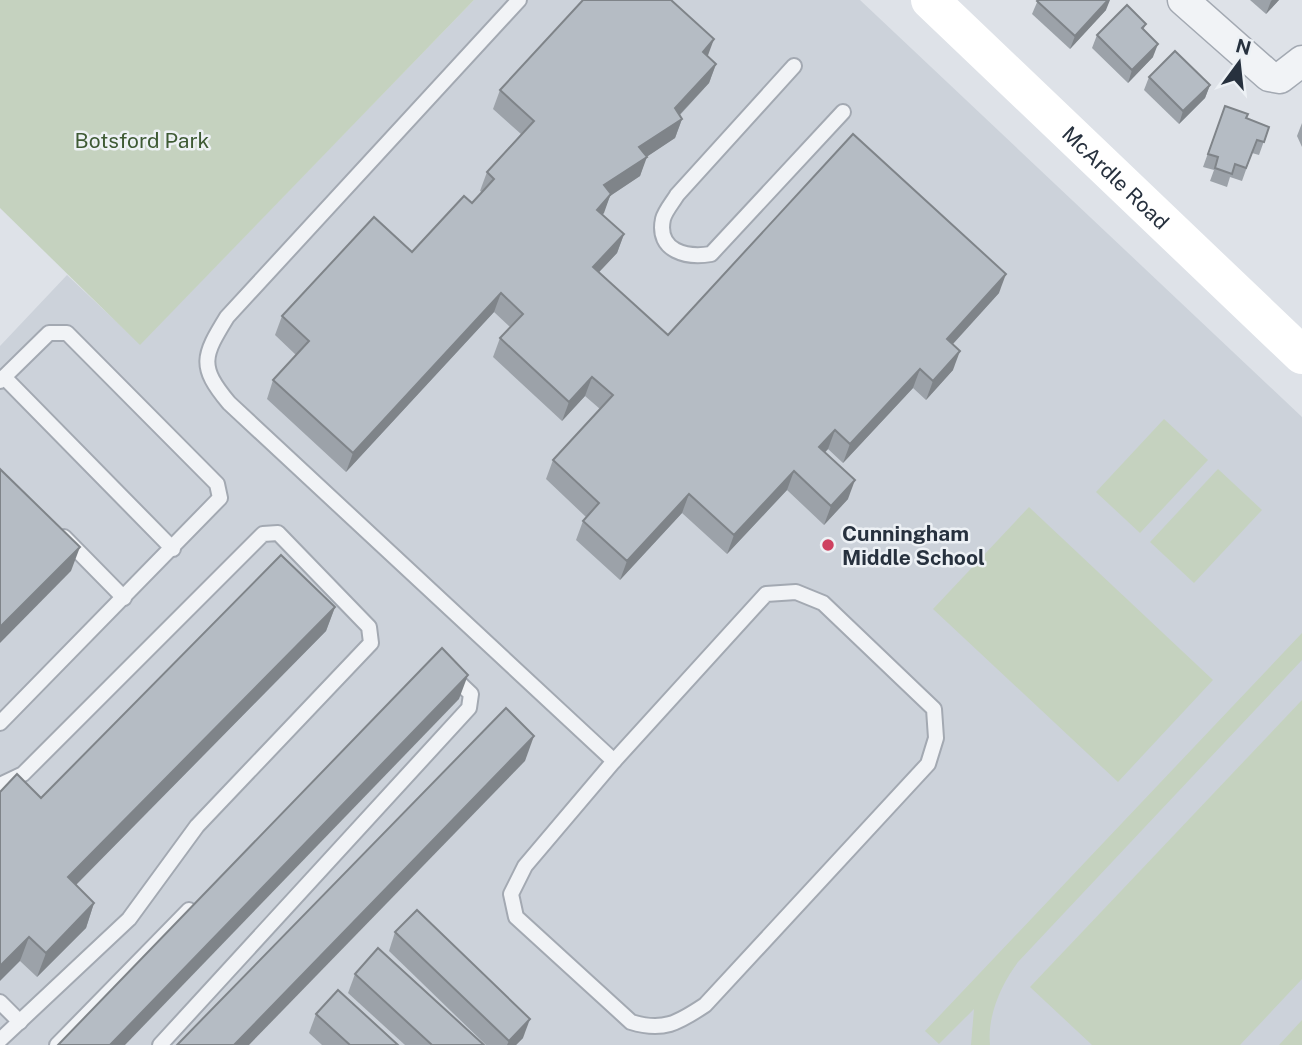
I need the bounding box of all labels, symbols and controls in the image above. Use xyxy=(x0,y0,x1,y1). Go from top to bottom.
north arrow xyxy=(1204,28,1274,98)
text: N xyxy=(1233,34,1253,59)
street label: McArdle Road xyxy=(1057,121,1174,234)
park label: Botsford Park xyxy=(75,128,210,153)
place label: Cunningham Middle School xyxy=(842,521,985,570)
marker: Cunningham Middle School xyxy=(820,537,836,553)

